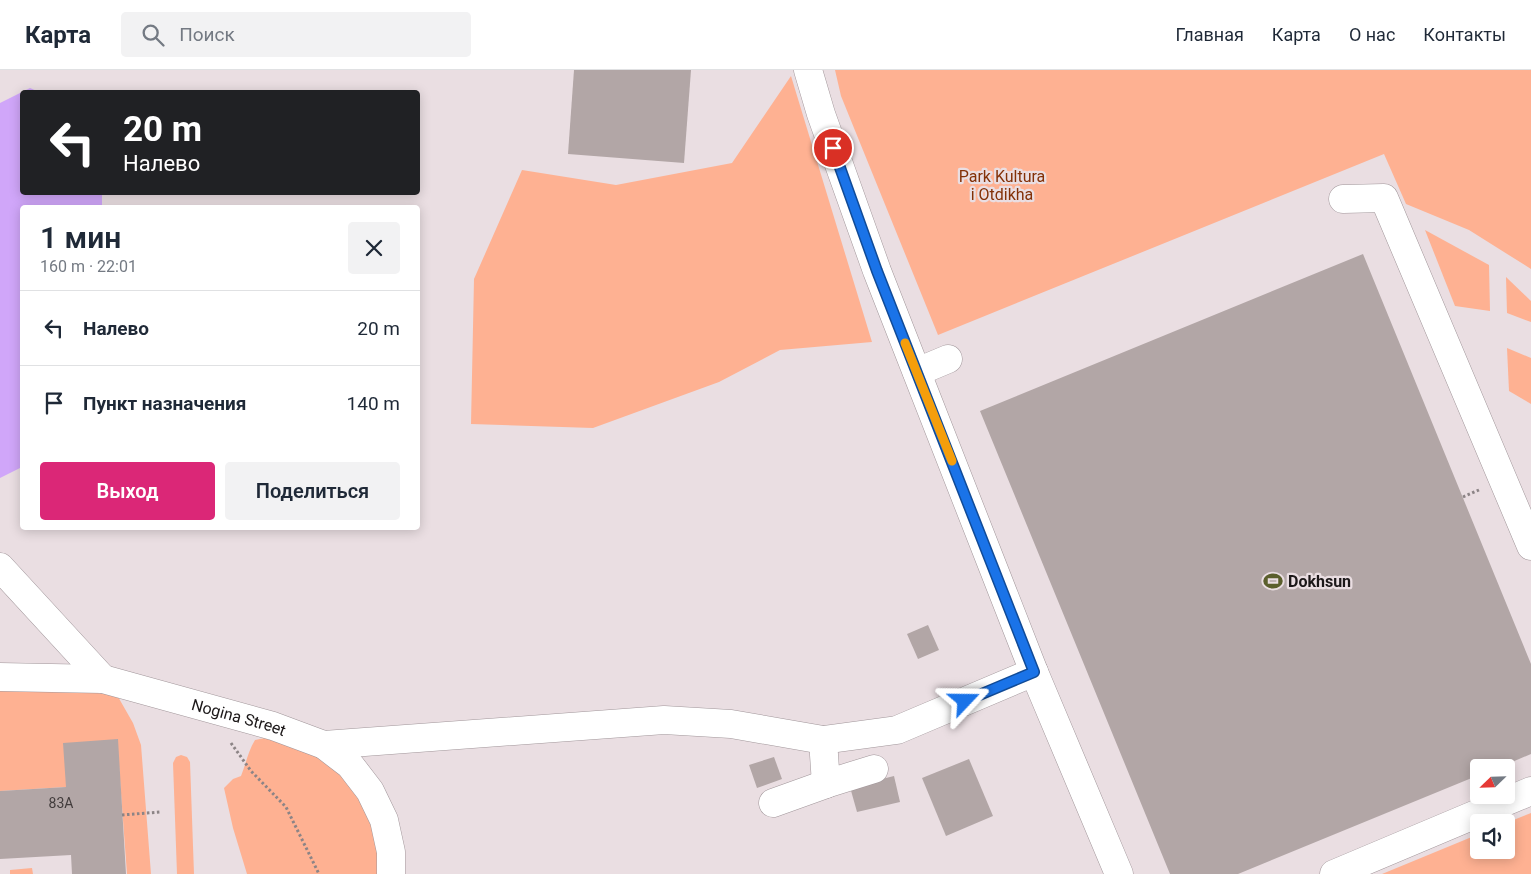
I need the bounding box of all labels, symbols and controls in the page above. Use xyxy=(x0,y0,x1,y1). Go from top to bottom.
search box xyxy=(121,12,471,57)
text: Карта xyxy=(25,21,91,49)
icon: search xyxy=(139,21,167,49)
text: Поиск xyxy=(179,23,235,46)
text: Главная xyxy=(1175,24,1244,45)
text: Карта xyxy=(1272,24,1321,45)
text: О нас xyxy=(1349,24,1395,45)
text: Контакты xyxy=(1423,24,1506,45)
text: 20 m xyxy=(123,109,202,150)
icon: left xyxy=(40,110,105,175)
pin xyxy=(812,127,854,169)
icon: arrive xyxy=(819,134,847,162)
text: Налево xyxy=(123,151,200,176)
park label: Park Kultura i Otdikha xyxy=(959,167,1045,204)
text: 1 мин xyxy=(40,220,121,255)
button: close xyxy=(348,222,400,274)
text: 160 m · 22:01 xyxy=(40,257,137,276)
icon: left xyxy=(40,314,68,342)
text: Налево xyxy=(83,317,149,340)
text: 20 m xyxy=(357,317,400,340)
icon: arrive xyxy=(40,389,68,417)
text: Пункт назначения xyxy=(83,392,246,415)
text: 140 m xyxy=(347,392,400,415)
button: Выход xyxy=(40,462,215,520)
button: Поделиться xyxy=(225,462,400,520)
sports icon: Dokhsun xyxy=(1262,570,1284,592)
place label: Dokhsun xyxy=(1288,572,1351,591)
position arrow xyxy=(938,674,990,726)
street label: Nogina Street xyxy=(190,694,289,740)
north arrow xyxy=(1470,759,1515,804)
map controls xyxy=(1470,759,1515,859)
house number: 83А xyxy=(49,795,73,811)
button: sound xyxy=(1470,814,1515,859)

